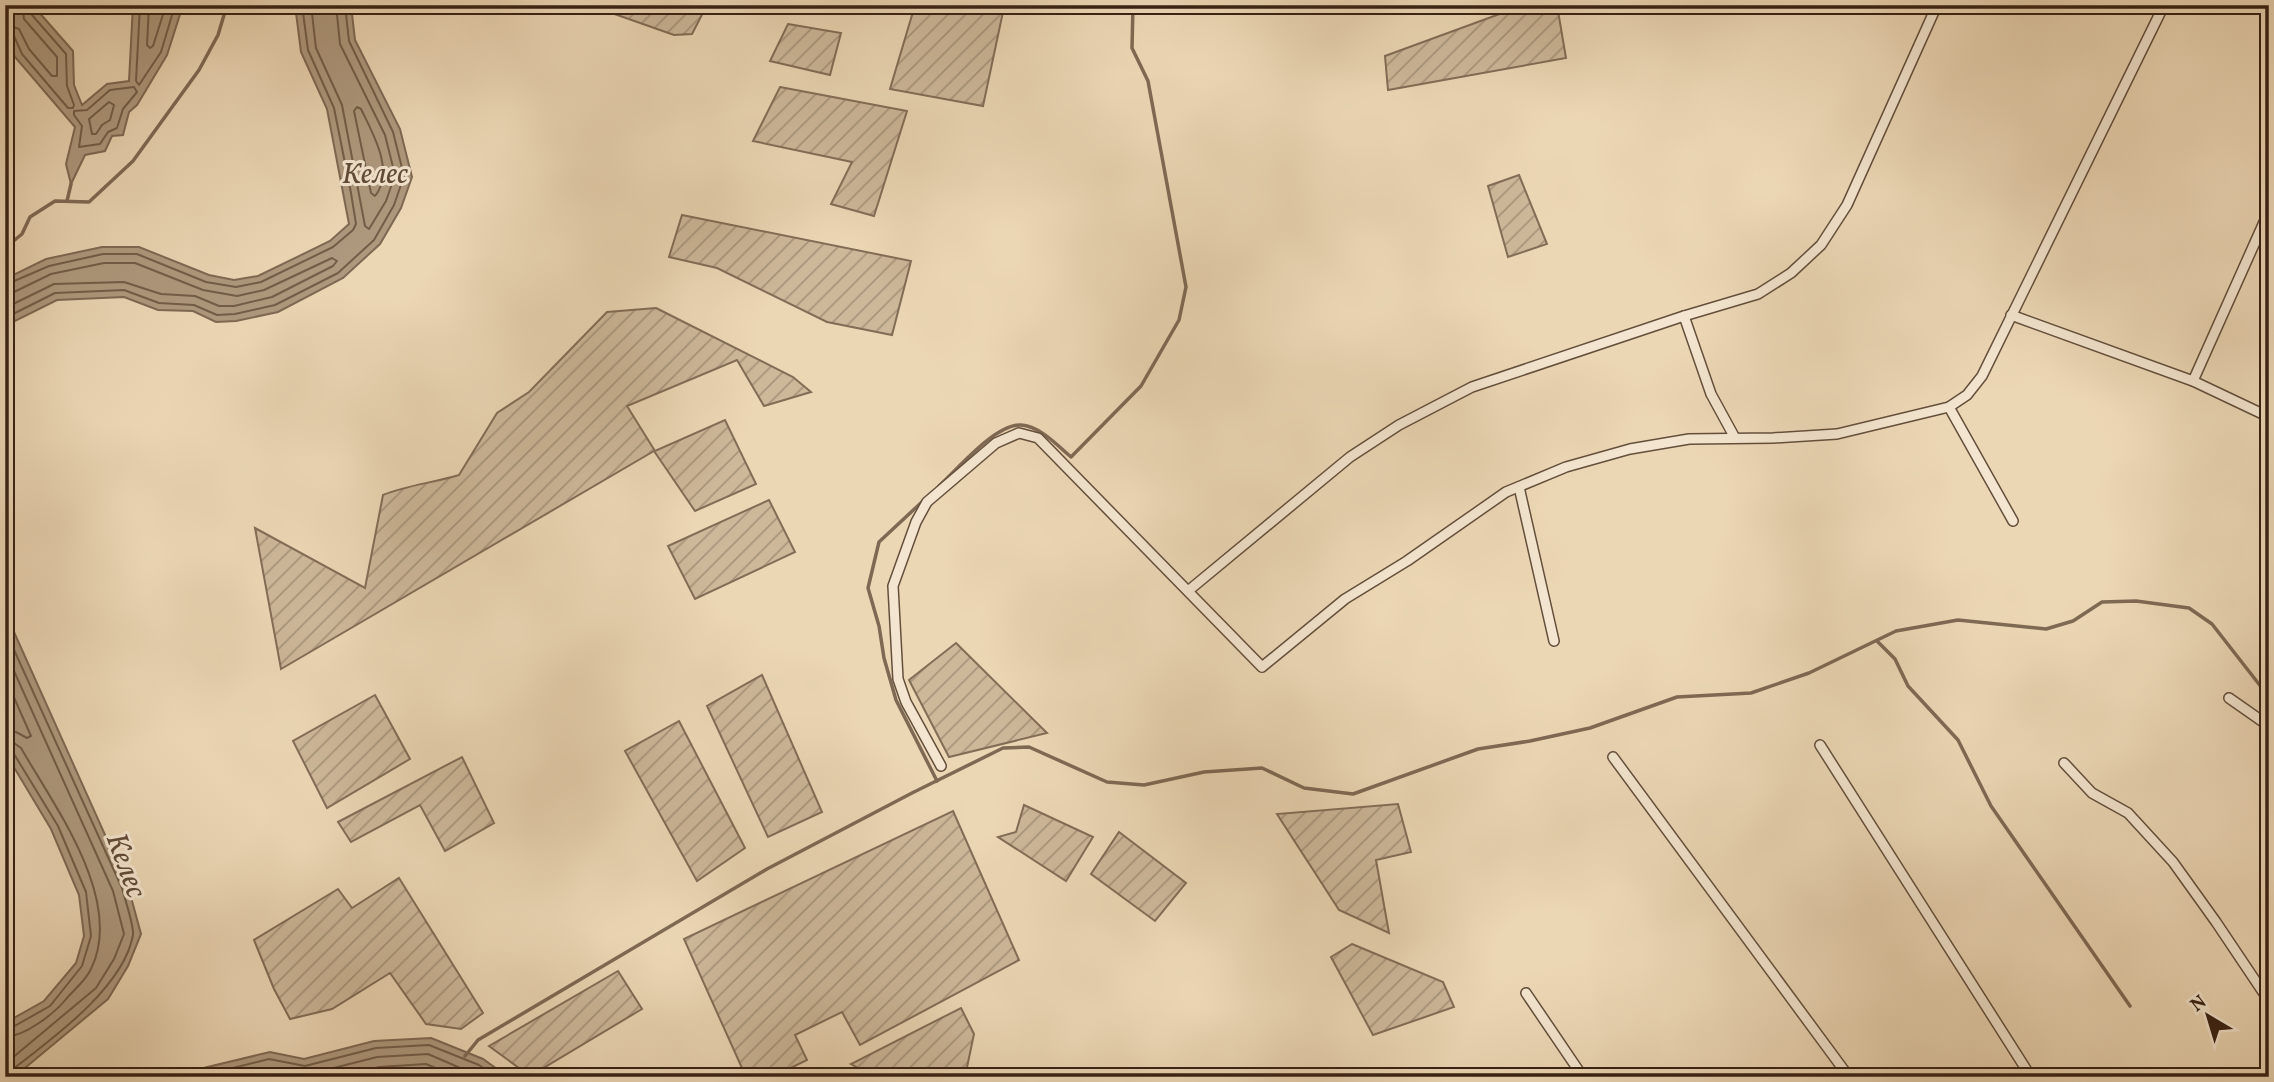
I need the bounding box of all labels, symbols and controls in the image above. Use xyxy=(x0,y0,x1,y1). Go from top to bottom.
water label: Келес xyxy=(342,154,408,196)
water label: Келес xyxy=(94,827,156,904)
north arrow xyxy=(2172,981,2242,1050)
text: N xyxy=(2185,990,2212,1019)

